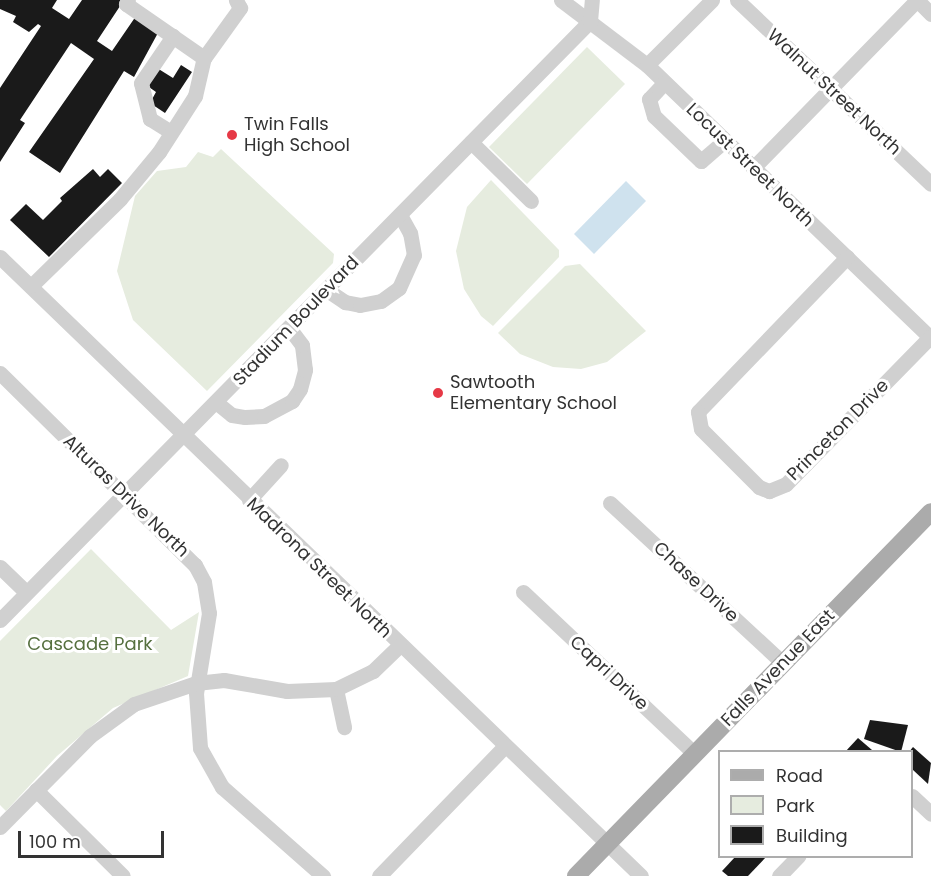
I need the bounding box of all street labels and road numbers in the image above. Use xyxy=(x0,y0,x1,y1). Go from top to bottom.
street label: Walnut Street North xyxy=(763,24,905,160)
street label: Locust Street North xyxy=(682,99,818,231)
street label: Stadium Boulevard xyxy=(229,252,363,390)
street label: Princeton Drive xyxy=(783,375,893,485)
street label: Alturas Drive North xyxy=(59,430,193,562)
street label: Madrona Street North xyxy=(242,493,396,643)
street label: Chase Drive xyxy=(649,537,743,627)
street label: Falls Avenue East xyxy=(717,605,839,731)
street label: Capri Drive xyxy=(565,631,653,715)

